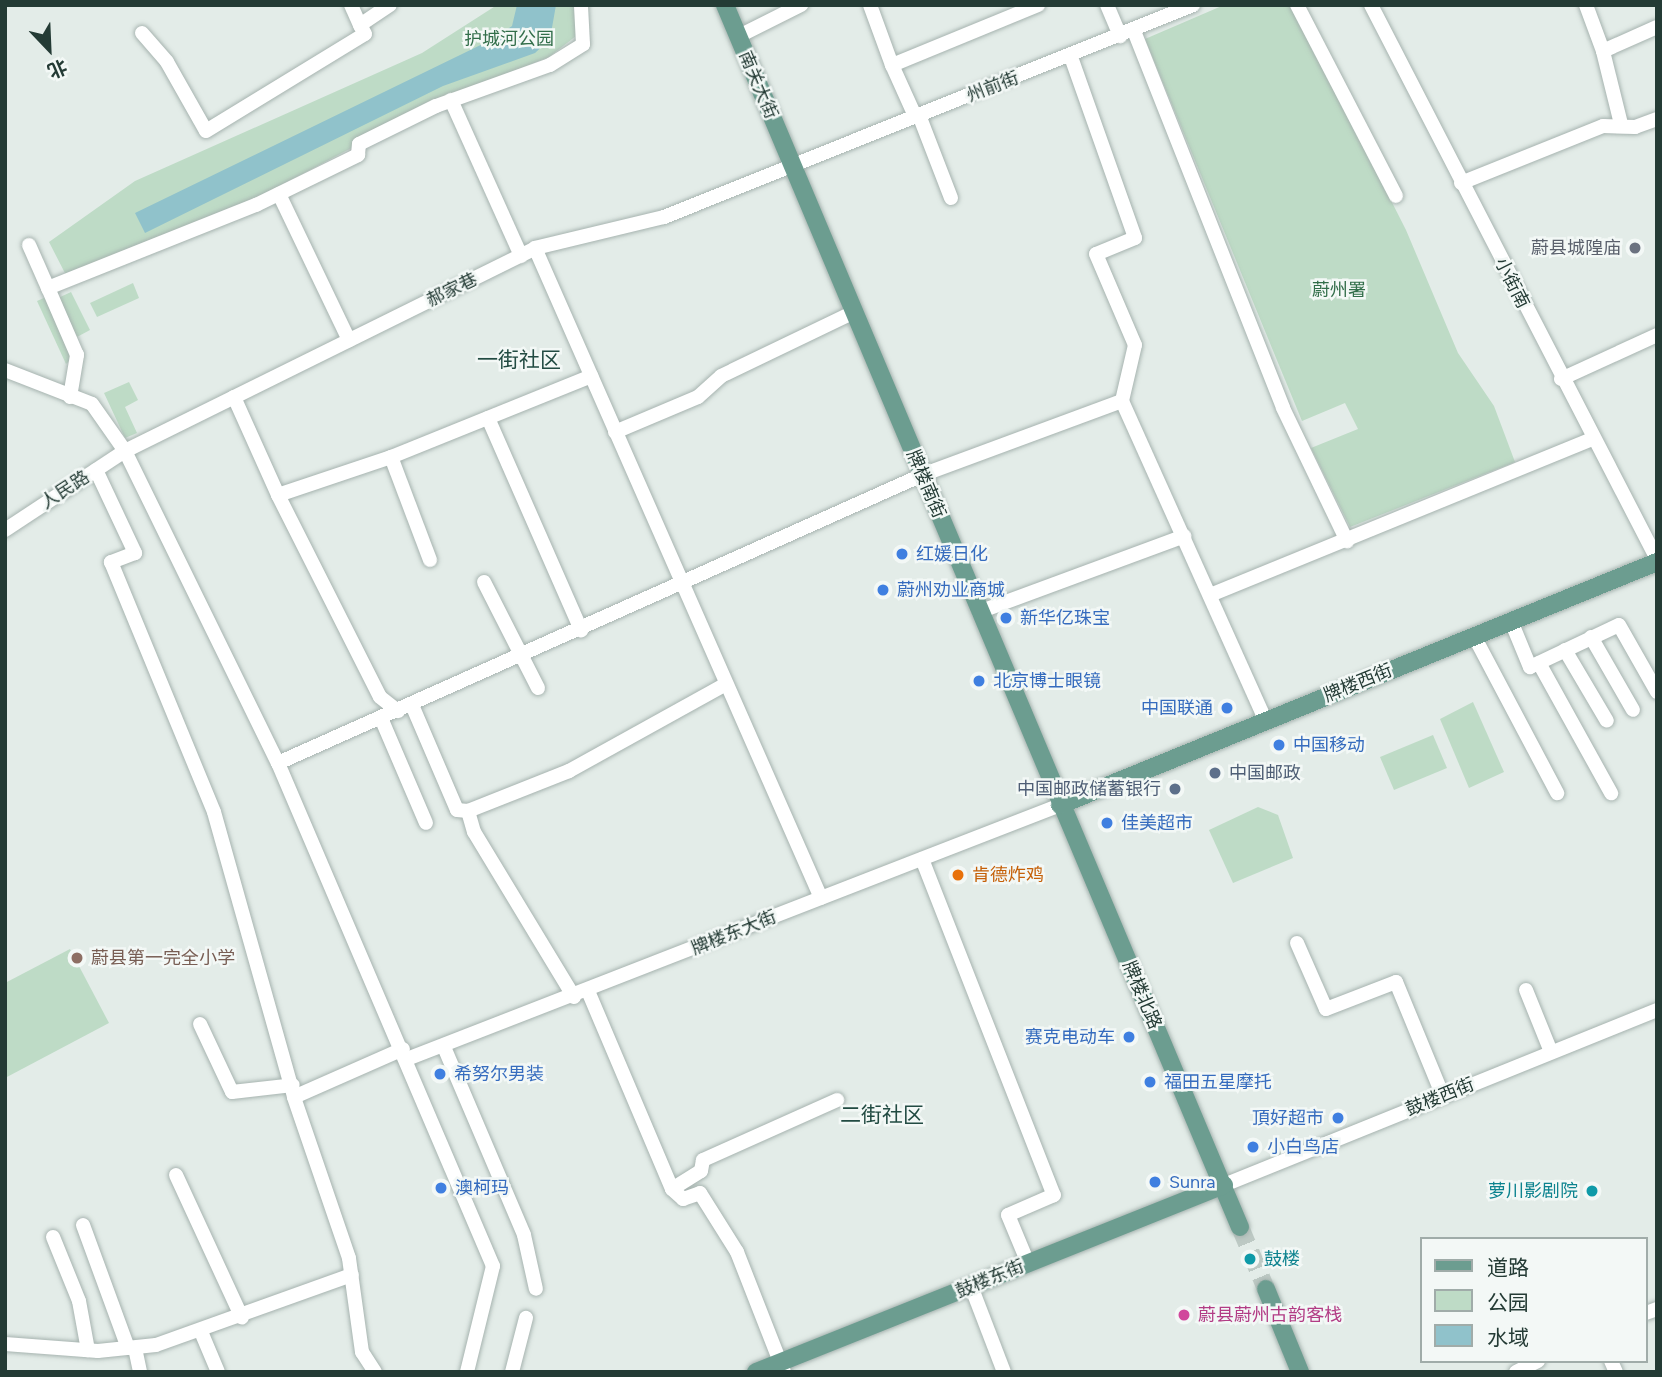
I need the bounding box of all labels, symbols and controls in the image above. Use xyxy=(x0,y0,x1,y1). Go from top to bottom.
north arrow xyxy=(14,14,84,84)
park label: 护城河公园 xyxy=(464,28,554,50)
street label: 南关大街 xyxy=(734,48,782,122)
text: 北 xyxy=(44,54,71,83)
street label: 州前街 xyxy=(964,67,1022,107)
place label: 蔚县城隍庙 xyxy=(1531,237,1621,259)
marker: 蔚县城隍庙 xyxy=(1627,240,1643,256)
street label: 小街南 xyxy=(1490,254,1534,312)
street label: 郝家巷 xyxy=(423,268,481,312)
park label: 蔚州署 xyxy=(1312,279,1366,301)
district label: 一街社区 xyxy=(477,347,561,373)
street label: 牌楼南街 xyxy=(902,447,950,521)
street label: 人民路 xyxy=(36,466,94,514)
place label: 红媛日化 xyxy=(916,543,988,565)
marker: 红媛日化 xyxy=(894,546,910,562)
place label: 蔚州劝业商城 xyxy=(897,579,1005,601)
marker: 蔚州劝业商城 xyxy=(875,582,891,598)
place label: 新华亿珠宝 xyxy=(1020,607,1110,629)
marker: 新华亿珠宝 xyxy=(998,610,1014,626)
street label: 牌楼西街 xyxy=(1321,660,1395,706)
place label: 北京博士眼镜 xyxy=(993,670,1101,692)
marker: 北京博士眼镜 xyxy=(971,673,987,689)
place label: 中国联通 xyxy=(1141,697,1213,719)
marker: 中国联通 xyxy=(1219,700,1235,716)
place label: 中国移动 xyxy=(1293,734,1365,756)
marker: 中国移动 xyxy=(1271,737,1287,753)
place label: 中国邮政 xyxy=(1229,762,1301,784)
marker: 中国邮政 xyxy=(1207,765,1223,781)
place label: 中国邮政储蓄银行 xyxy=(1017,778,1161,800)
marker: 中国邮政储蓄银行 xyxy=(1167,781,1183,797)
place label: 佳美超市 xyxy=(1121,812,1193,834)
marker: 佳美超市 xyxy=(1099,815,1115,831)
place label: 肯德炸鸡 xyxy=(972,864,1044,886)
marker: 肯德炸鸡 xyxy=(950,867,966,883)
street label: 牌楼东大街 xyxy=(688,906,780,960)
place label: 蔚县第一完全小学 xyxy=(91,947,235,969)
marker: 蔚县第一完全小学 xyxy=(69,950,85,966)
street label: 牌楼北路 xyxy=(1118,958,1166,1032)
place label: 赛克电动车 xyxy=(1025,1026,1115,1048)
marker: 赛克电动车 xyxy=(1121,1029,1137,1045)
place label: 希努尔男装 xyxy=(454,1063,544,1085)
marker: 希努尔男装 xyxy=(432,1066,448,1082)
place label: 福田五星摩托 xyxy=(1164,1071,1272,1093)
marker: 福田五星摩托 xyxy=(1142,1074,1158,1090)
street label: 鼓楼西街 xyxy=(1403,1074,1477,1120)
district label: 二街社区 xyxy=(840,1102,924,1128)
place label: 頂好超市 xyxy=(1252,1107,1324,1129)
marker: 頂好超市 xyxy=(1330,1110,1346,1126)
place label: 小白鸟店 xyxy=(1267,1136,1339,1158)
marker: 小白鸟店 xyxy=(1245,1139,1261,1155)
place label: Sunra xyxy=(1169,1171,1215,1193)
marker: Sunra xyxy=(1147,1174,1163,1190)
place label: 澳柯玛 xyxy=(455,1177,509,1199)
marker: 澳柯玛 xyxy=(433,1180,449,1196)
place label: 萝川影剧院 xyxy=(1488,1180,1578,1202)
marker: 萝川影剧院 xyxy=(1584,1183,1600,1199)
legend xyxy=(1420,1237,1648,1363)
place label: 鼓楼 xyxy=(1264,1248,1300,1270)
marker: 鼓楼 xyxy=(1242,1251,1258,1267)
text: 道路 xyxy=(1487,1255,1529,1280)
street label: 鼓楼东街 xyxy=(953,1256,1027,1302)
text: 公园 xyxy=(1487,1290,1529,1315)
place label: 蔚县蔚州古韵客栈 xyxy=(1198,1304,1342,1326)
marker: 蔚县蔚州古韵客栈 xyxy=(1176,1307,1192,1323)
text: 水域 xyxy=(1487,1325,1529,1350)

